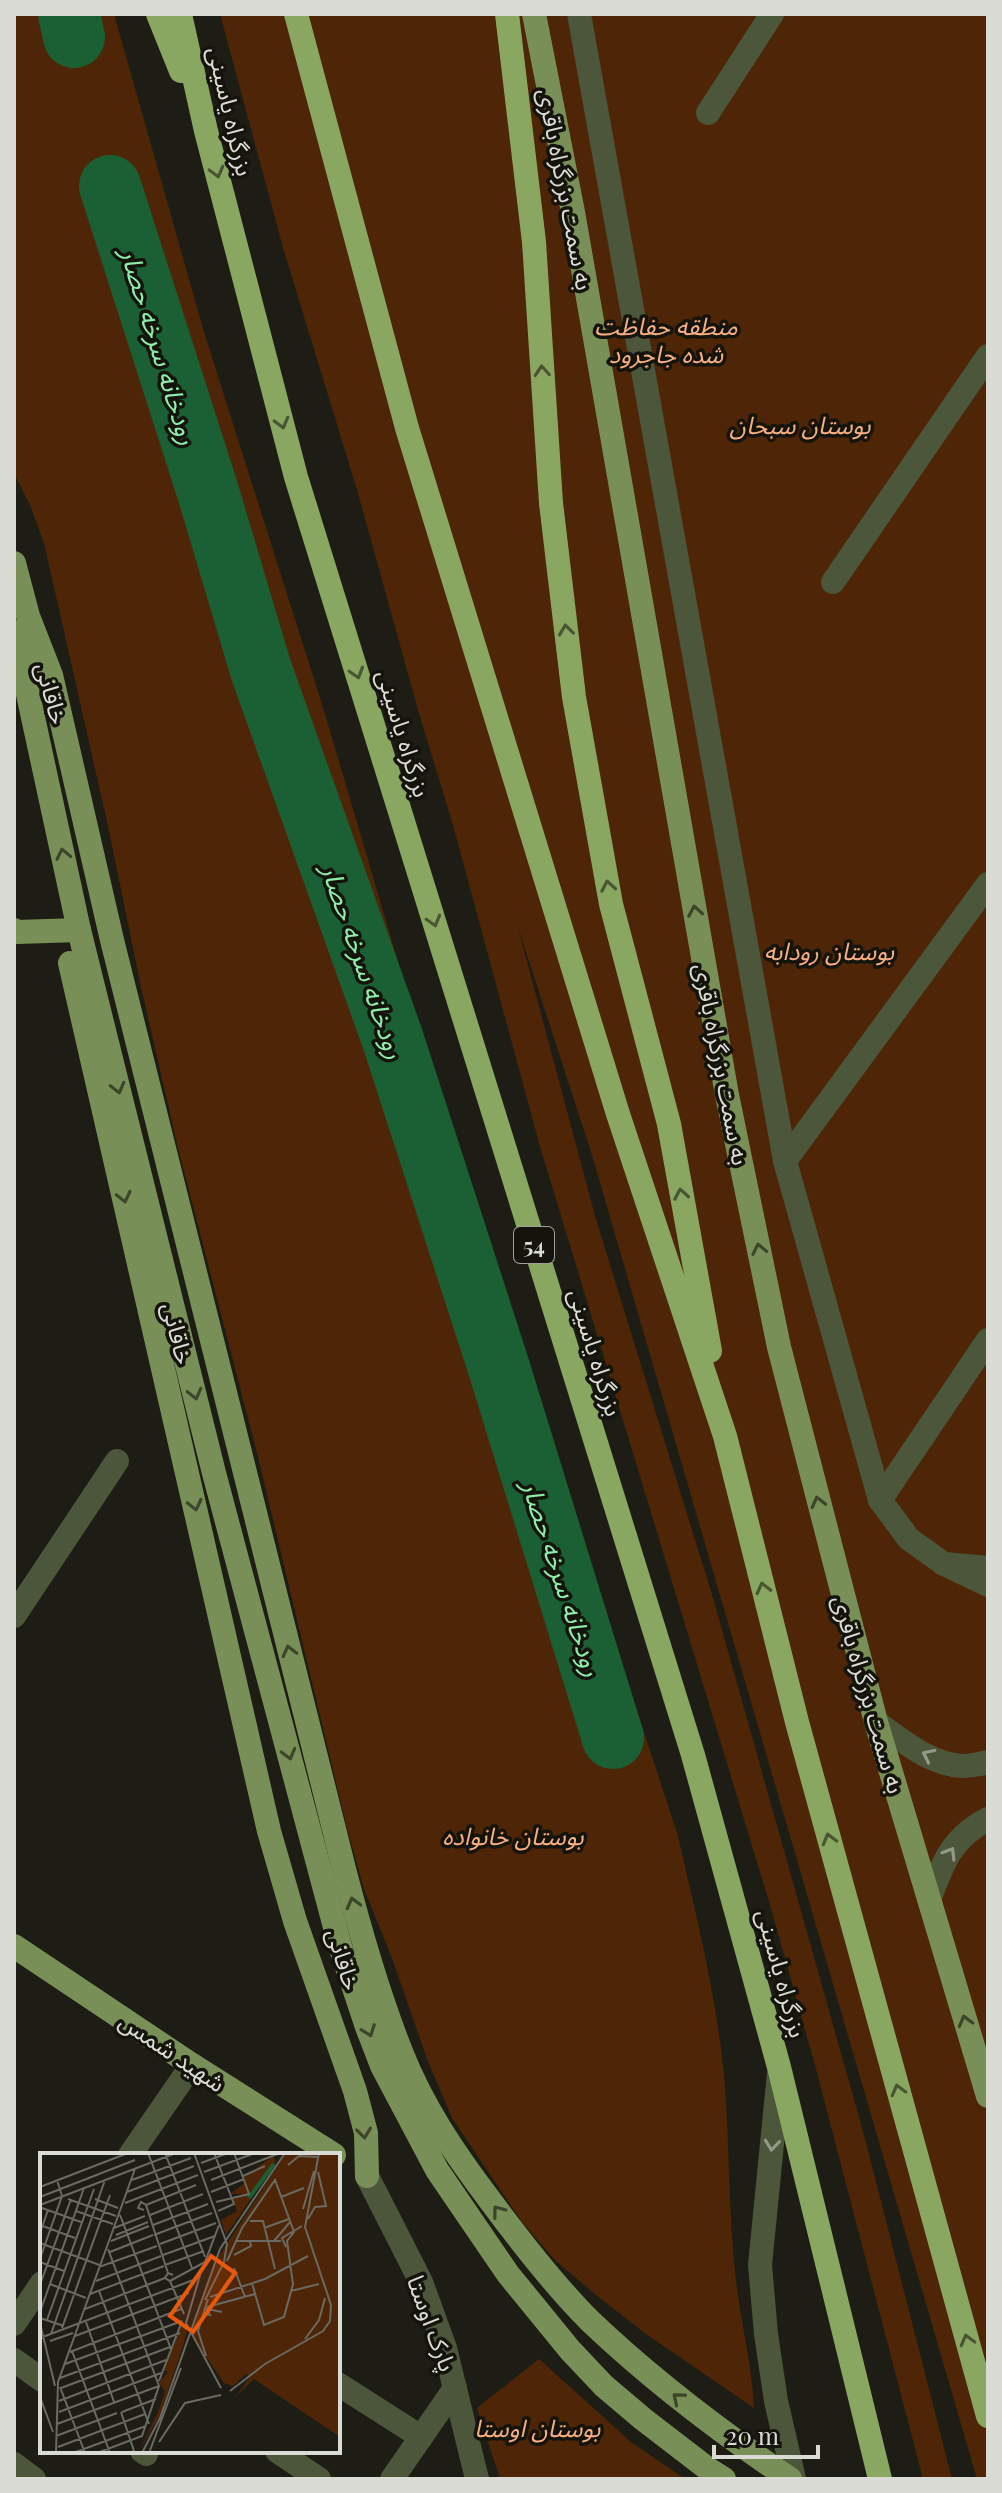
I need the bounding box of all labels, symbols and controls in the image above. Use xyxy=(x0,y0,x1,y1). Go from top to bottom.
street label: بزرگراه یاسینی xyxy=(202,43,262,179)
street label: به سمت بزرگراه باقری xyxy=(532,85,602,293)
one-way arrow xyxy=(207,164,224,178)
water label: رودخانه سرخه حصار xyxy=(113,241,207,449)
park label: منطقه حفاظت شده جاجرود xyxy=(595,309,738,369)
one-way arrow xyxy=(534,364,551,377)
park label: بوستان سبحان xyxy=(730,408,871,440)
one-way arrow xyxy=(273,416,290,430)
one-way arrow xyxy=(557,623,574,636)
street label: خاقانی xyxy=(29,658,77,728)
one-way arrow xyxy=(348,665,364,679)
street label: بزرگراه یاسینی xyxy=(370,665,440,801)
one-way arrow xyxy=(55,848,72,861)
water label: رودخانه سرخه حصار xyxy=(314,857,414,1063)
one-way arrow xyxy=(600,880,617,893)
one-way arrow xyxy=(687,904,704,918)
one-way arrow xyxy=(424,913,440,927)
park label: بوستان رودابه xyxy=(764,934,894,966)
street label: به سمت بزرگراه باقری xyxy=(688,960,758,1168)
one-way arrow xyxy=(109,1080,126,1094)
one-way arrow xyxy=(674,1187,691,1200)
one-way arrow xyxy=(115,1189,132,1203)
road number: 54 xyxy=(514,1227,554,1263)
one-way arrow xyxy=(751,1242,768,1256)
street label: بزرگراه یاسینی xyxy=(562,1284,632,1420)
street label: خاقانی xyxy=(156,1299,202,1367)
one-way arrow xyxy=(185,1387,202,1401)
water label: رودخانه سرخه حصار xyxy=(514,1474,611,1680)
one-way arrow xyxy=(810,1496,827,1509)
one-way arrow xyxy=(186,1497,203,1511)
one-way arrow xyxy=(756,1581,773,1595)
street label: به سمت بزرگراه باقری xyxy=(826,1591,914,1797)
one-way arrow xyxy=(282,1644,299,1658)
one-way arrow xyxy=(280,1747,296,1761)
one-way arrow xyxy=(922,1749,937,1765)
park label: بوستان خانواده xyxy=(443,1819,584,1851)
one-way arrow xyxy=(822,1833,839,1847)
one-way arrow xyxy=(940,1847,956,1862)
one-way arrow xyxy=(346,1896,362,1910)
street label: بزرگراه یاسینی xyxy=(750,1905,816,2041)
street label: خاقانی xyxy=(320,1924,370,1994)
street label: شهید شمس xyxy=(114,2004,232,2098)
one-way arrow xyxy=(958,2015,975,2029)
one-way arrow xyxy=(359,2023,375,2037)
one-way arrow xyxy=(891,2083,908,2097)
one-way arrow xyxy=(355,2126,372,2140)
one-way arrow xyxy=(763,2138,780,2151)
inset map xyxy=(40,2153,340,2453)
one-way arrow xyxy=(493,2206,508,2220)
street label: پارک اوستا xyxy=(400,2270,465,2376)
one-way arrow xyxy=(960,2334,977,2348)
one-way arrow xyxy=(672,2393,687,2408)
scale bar xyxy=(714,2409,818,2459)
park label: بوستان اوستا xyxy=(474,2411,601,2443)
text: 20 m xyxy=(726,2419,779,2451)

